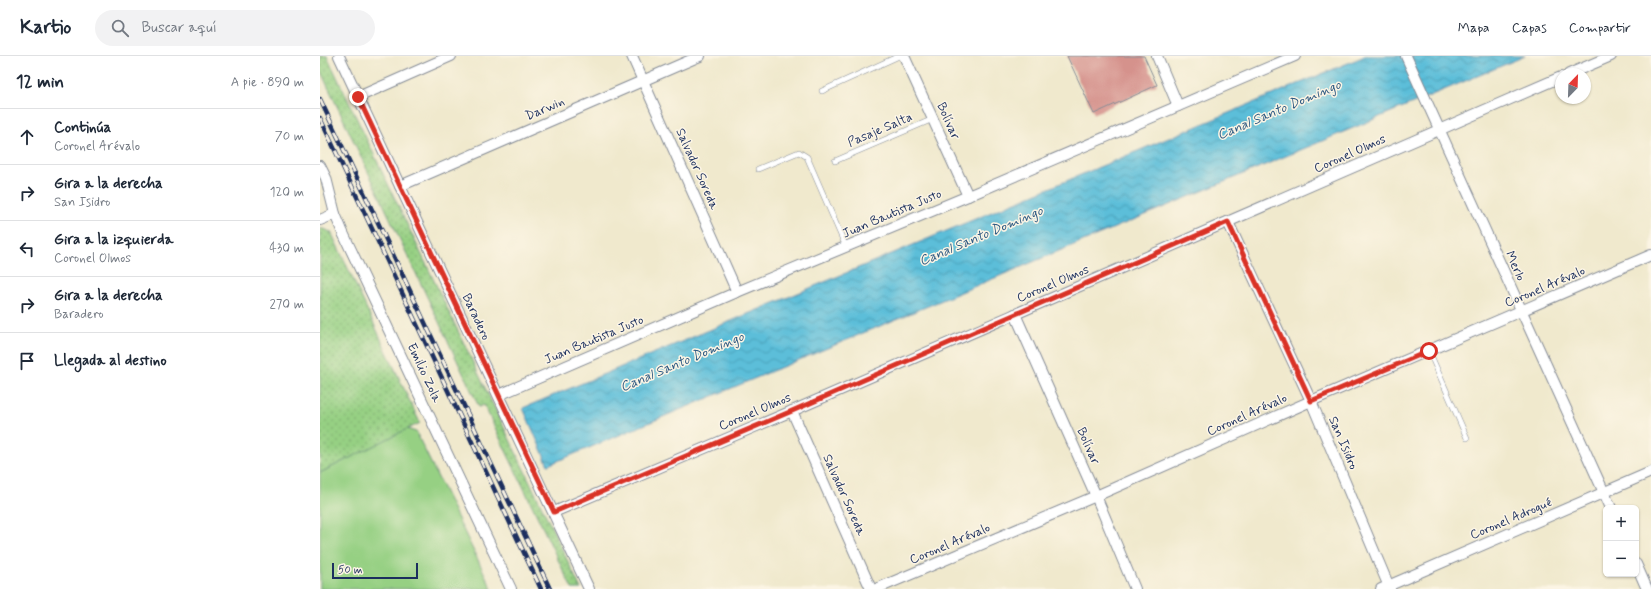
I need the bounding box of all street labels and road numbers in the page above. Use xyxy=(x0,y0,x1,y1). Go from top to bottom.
street label: Darwin xyxy=(523,93,567,125)
street label: Bolívar xyxy=(932,100,964,143)
street label: Pasaje Salta xyxy=(845,109,915,151)
street label: Salvador Soreda xyxy=(671,126,723,212)
street label: Coronel Olmos xyxy=(1311,130,1389,177)
street label: Juan Bautista Justo xyxy=(840,185,945,243)
street label: Merlo xyxy=(1501,248,1529,284)
street label: Coronel Olmos xyxy=(1014,261,1092,307)
street label: Coronel Arévalo xyxy=(1502,262,1588,312)
street label: Baradero xyxy=(458,291,494,343)
street label: Juan Bautista Justo xyxy=(542,311,647,369)
street label: Emilio Zola xyxy=(403,341,445,406)
street label: Coronel Olmos xyxy=(716,389,794,435)
street label: Coronel Arévalo xyxy=(1204,390,1290,440)
street label: San Isidro xyxy=(1324,414,1362,472)
street label: Bolívar xyxy=(1072,425,1104,468)
street label: Salvador Soreda xyxy=(818,452,870,538)
street label: Coronel Adrogué xyxy=(1467,494,1555,544)
street label: Coronel Arévalo xyxy=(907,519,993,569)

